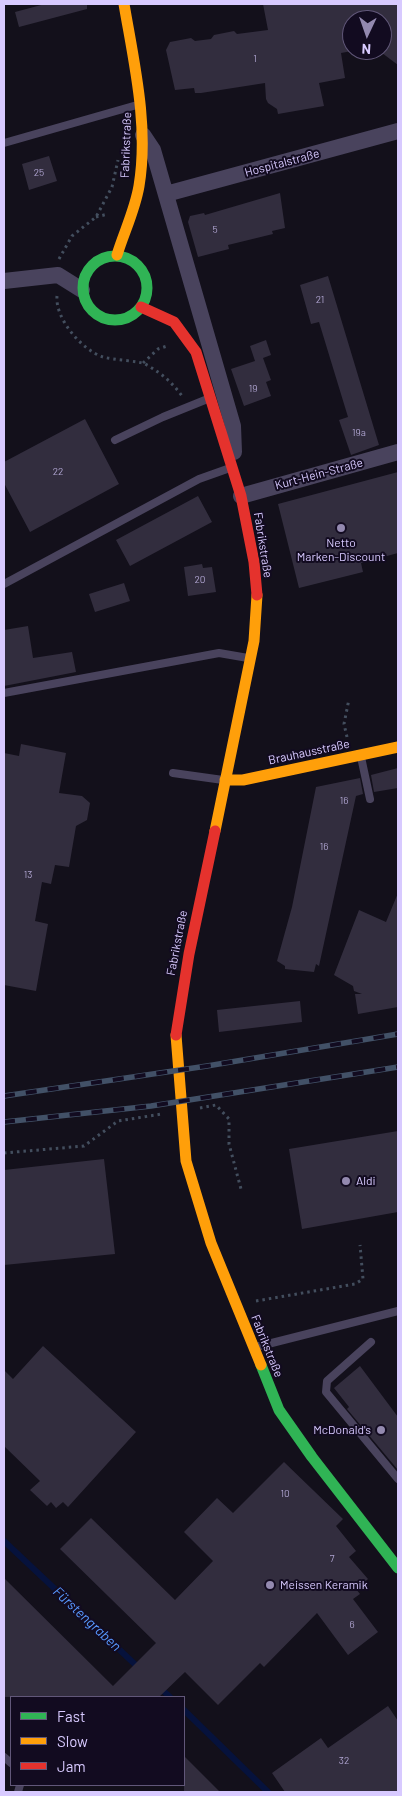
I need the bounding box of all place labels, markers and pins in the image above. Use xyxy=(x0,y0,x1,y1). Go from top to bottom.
marker: Netto Marken-Discount xyxy=(335,522,347,534)
place label: Netto Marken-Discount xyxy=(297,536,385,564)
place label: Aldi xyxy=(356,1174,376,1188)
marker: Aldi xyxy=(340,1175,352,1187)
place label: McDonald's xyxy=(313,1423,371,1437)
marker: McDonald's xyxy=(375,1424,387,1436)
place label: Meissen Keramik xyxy=(280,1578,368,1592)
marker: Meissen Keramik xyxy=(264,1579,276,1591)

